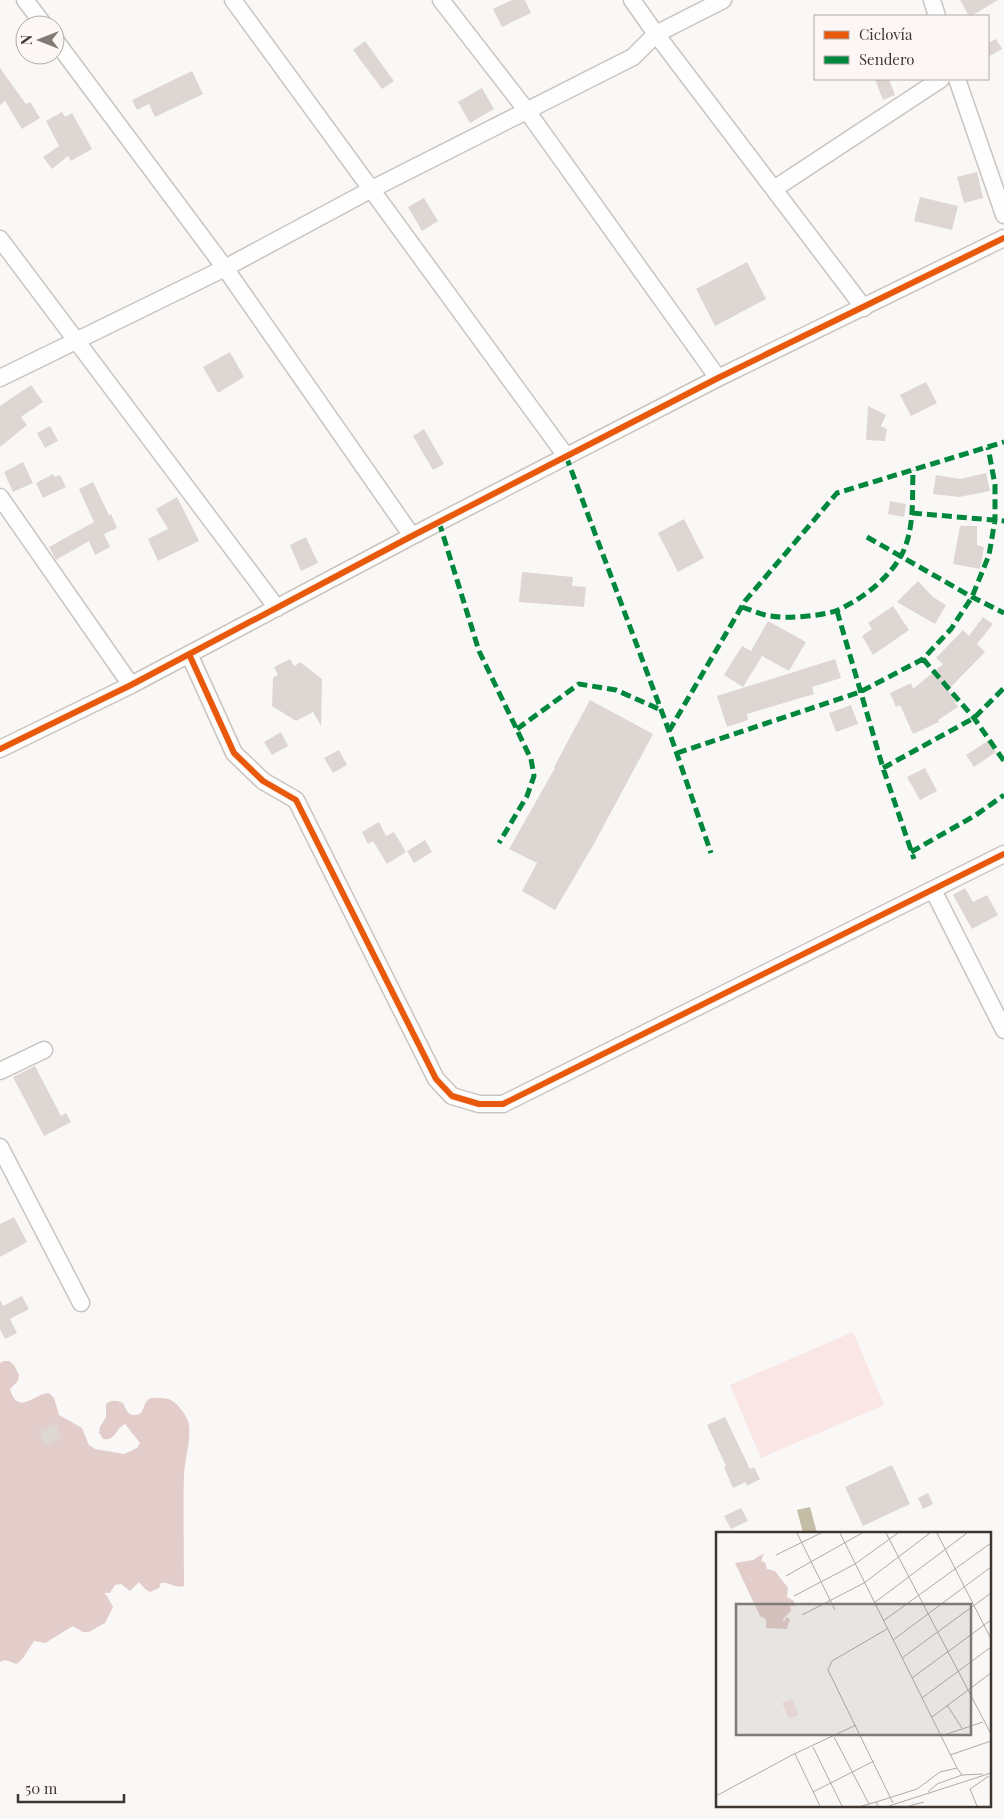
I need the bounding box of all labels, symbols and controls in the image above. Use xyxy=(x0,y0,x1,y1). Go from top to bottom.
north arrow xyxy=(15,15,65,65)
legend xyxy=(814,15,989,80)
text: Ciclovía xyxy=(859,24,913,44)
text: N xyxy=(17,35,36,45)
text: Sendero xyxy=(859,49,915,69)
inset map xyxy=(716,1532,992,1806)
scale bar xyxy=(18,1772,124,1804)
text: 50 m xyxy=(25,1778,58,1798)

